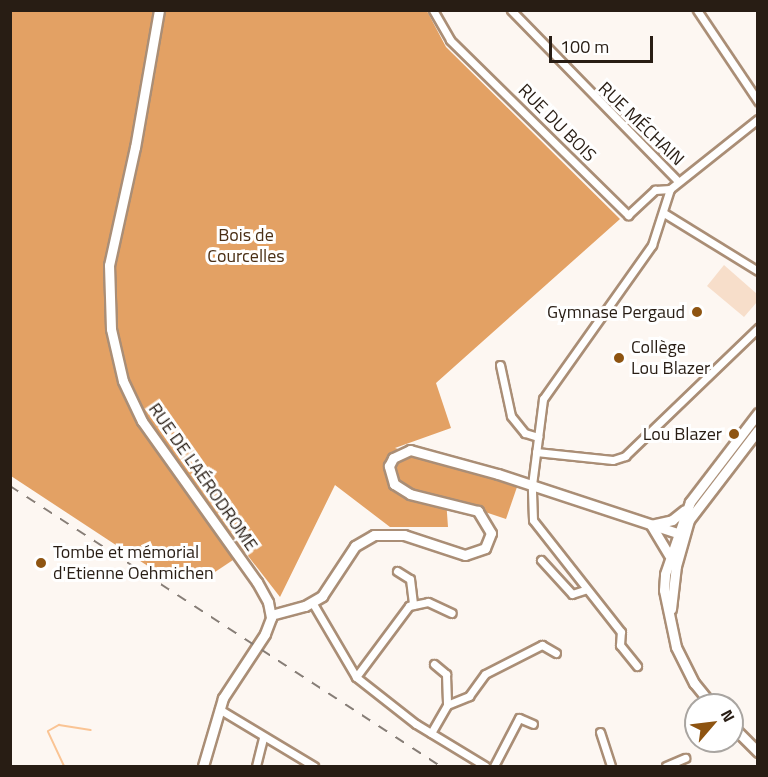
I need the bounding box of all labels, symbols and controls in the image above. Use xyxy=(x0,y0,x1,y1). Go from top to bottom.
scale bar xyxy=(552,24,656,62)
text: 100 m xyxy=(560,33,609,60)
street label: RUE MÉCHAIN xyxy=(594,78,688,170)
street label: RUE DU BOIS xyxy=(514,80,600,166)
park label: Bois de Courcelles xyxy=(207,225,285,268)
place label: Gymnase Pergaud xyxy=(547,301,685,323)
marker: Gymnase Pergaud xyxy=(690,305,704,319)
place label: Collège Lou Blazer xyxy=(631,337,710,380)
marker: Collège Lou Blazer xyxy=(612,351,626,365)
street label: RUE DE L'AÉRODROME xyxy=(144,399,262,555)
place label: Lou Blazer xyxy=(643,423,722,445)
marker: Lou Blazer xyxy=(727,427,741,441)
place label: Tombe et mémorial d'Etienne Oehmichen xyxy=(53,542,214,584)
marker: Tombe et mémorial d'Etienne Oehmichen xyxy=(34,556,48,570)
north arrow xyxy=(684,693,744,753)
text: N xyxy=(715,705,741,726)

